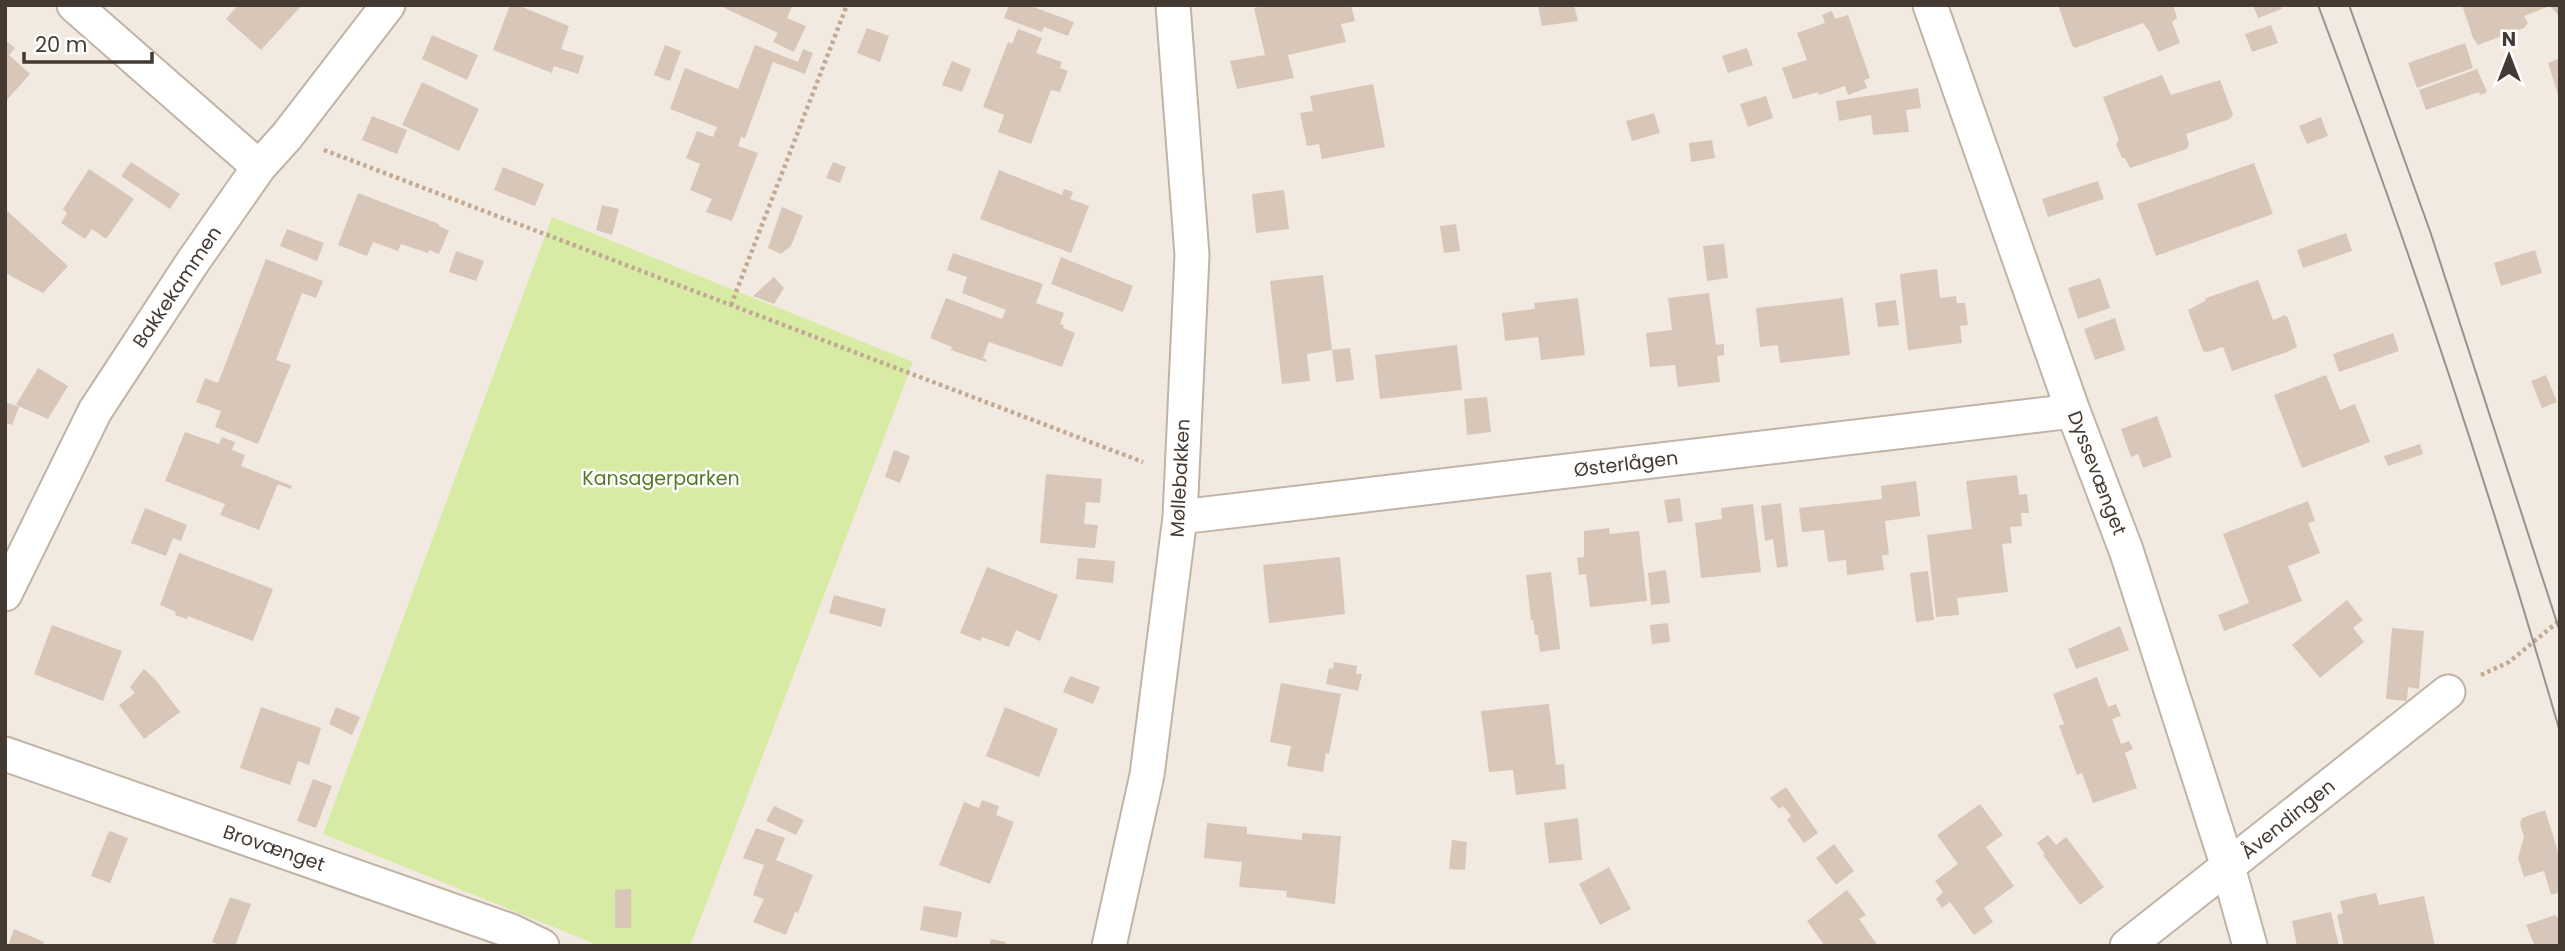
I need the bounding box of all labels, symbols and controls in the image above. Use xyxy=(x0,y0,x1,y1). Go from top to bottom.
scale bar xyxy=(24,21,152,65)
north arrow xyxy=(2474,21,2544,91)
text: N xyxy=(2502,26,2516,53)
text: 20 m xyxy=(35,30,88,59)
street label: Bakkekammen xyxy=(126,221,228,353)
street label: Dyssevænget xyxy=(2061,407,2133,539)
street label: Møllebakken xyxy=(1163,418,1197,538)
street label: Østerlågen xyxy=(1572,444,1680,484)
park label: Kansagerparken xyxy=(582,465,740,492)
street label: Åvendingen xyxy=(2235,773,2341,865)
street label: Brovænget xyxy=(219,818,329,878)

